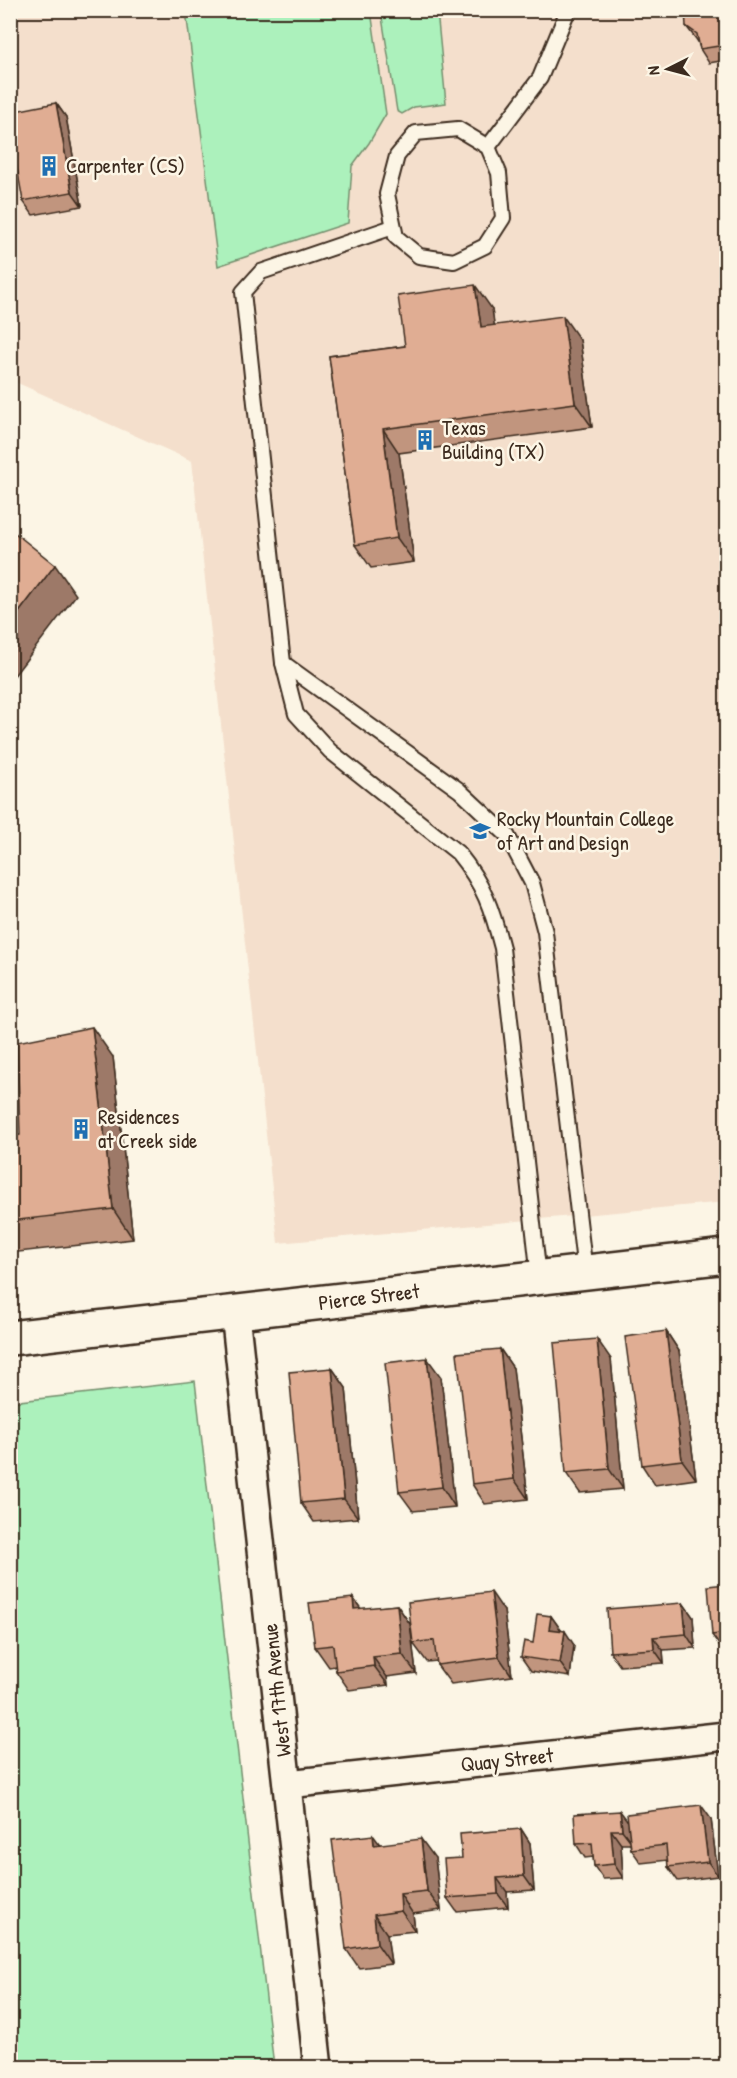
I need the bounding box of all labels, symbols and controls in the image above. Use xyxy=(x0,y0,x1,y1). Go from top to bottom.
north arrow xyxy=(638,39,698,99)
text: N xyxy=(642,65,664,76)
place label: Carpenter (CS) xyxy=(66,151,185,180)
building icon: Carpenter (CS) xyxy=(37,154,61,178)
place label: Texas Building (TX) xyxy=(442,413,545,466)
building icon: Texas Building (TX) xyxy=(413,428,437,452)
place label: Rocky Mountain College of Art and Design xyxy=(497,804,674,857)
school or university icon: Rocky Mountain College of Art and Design xyxy=(468,819,492,843)
place label: Residences at Creek side xyxy=(98,1102,197,1155)
building icon: Residences at Creek side xyxy=(69,1117,93,1141)
street label: Pierce Street xyxy=(317,1276,422,1317)
street label: West 17th Avenue xyxy=(255,1622,298,1758)
street label: Quay Street xyxy=(459,1740,555,1779)

